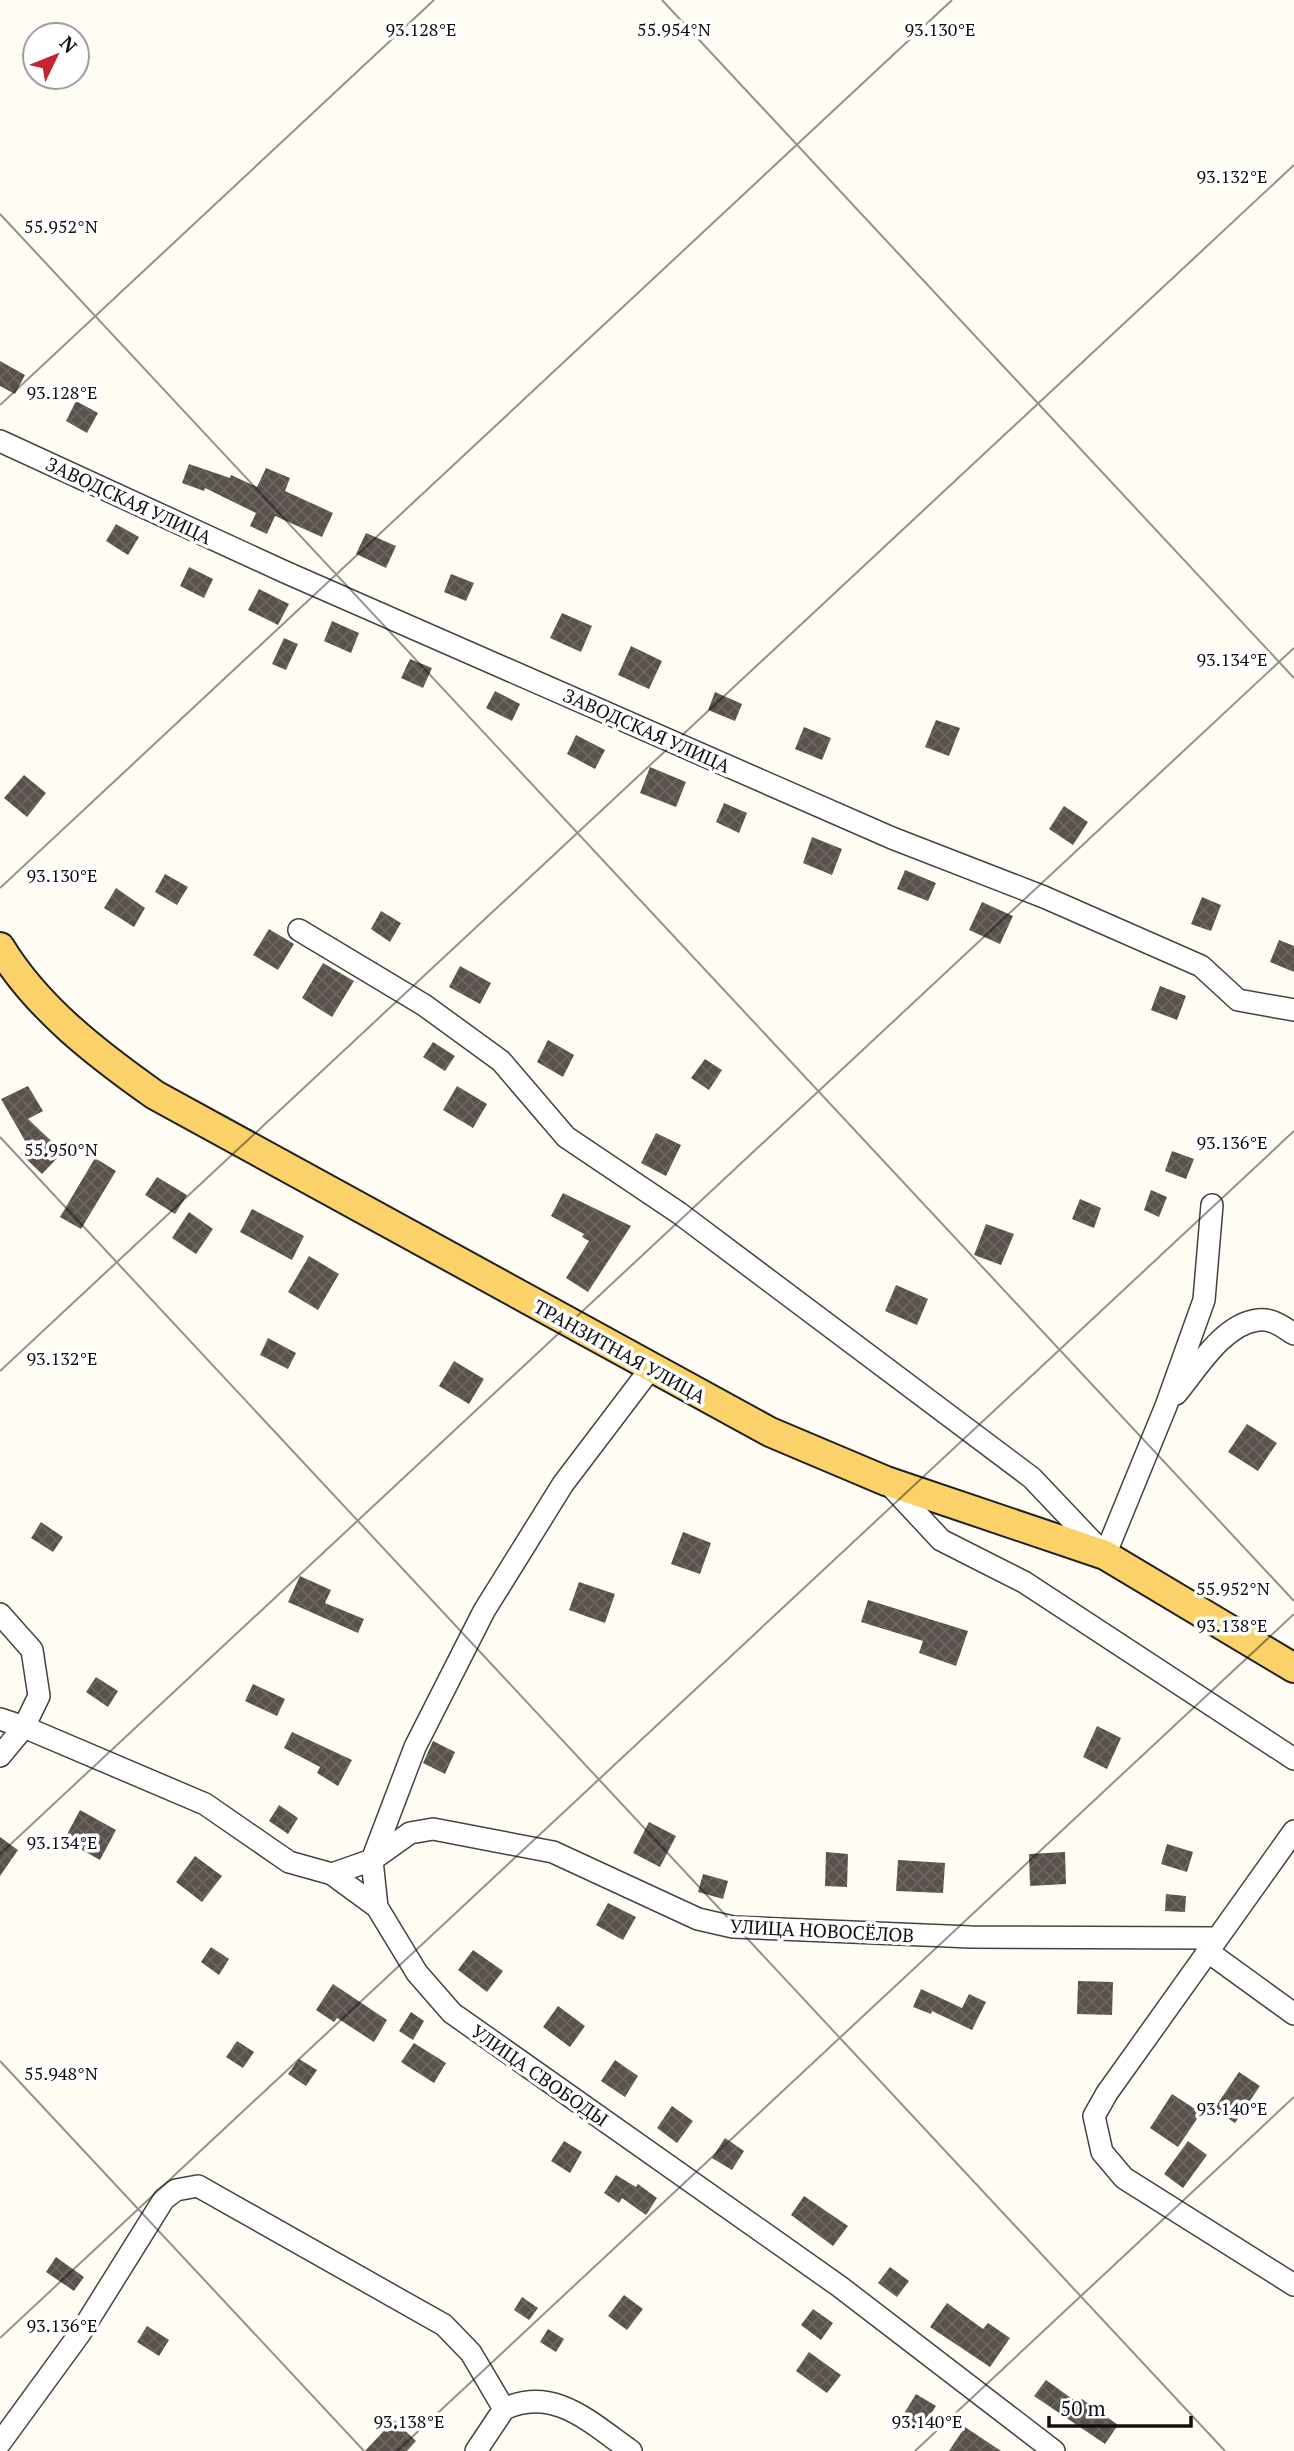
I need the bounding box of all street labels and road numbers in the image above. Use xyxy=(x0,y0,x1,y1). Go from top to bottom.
street label: ЗАВОДСКАЯ УЛИЦА xyxy=(42,451,216,549)
street label: ЗАВОДСКАЯ УЛИЦА xyxy=(560,682,734,778)
street label: ТРАНЗИТНАЯ УЛИЦА xyxy=(529,1293,711,1409)
street label: УЛИЦА НОВОСЁЛОВ xyxy=(729,1913,915,1947)
street label: УЛИЦА СВОБОДЫ xyxy=(467,2018,613,2132)

